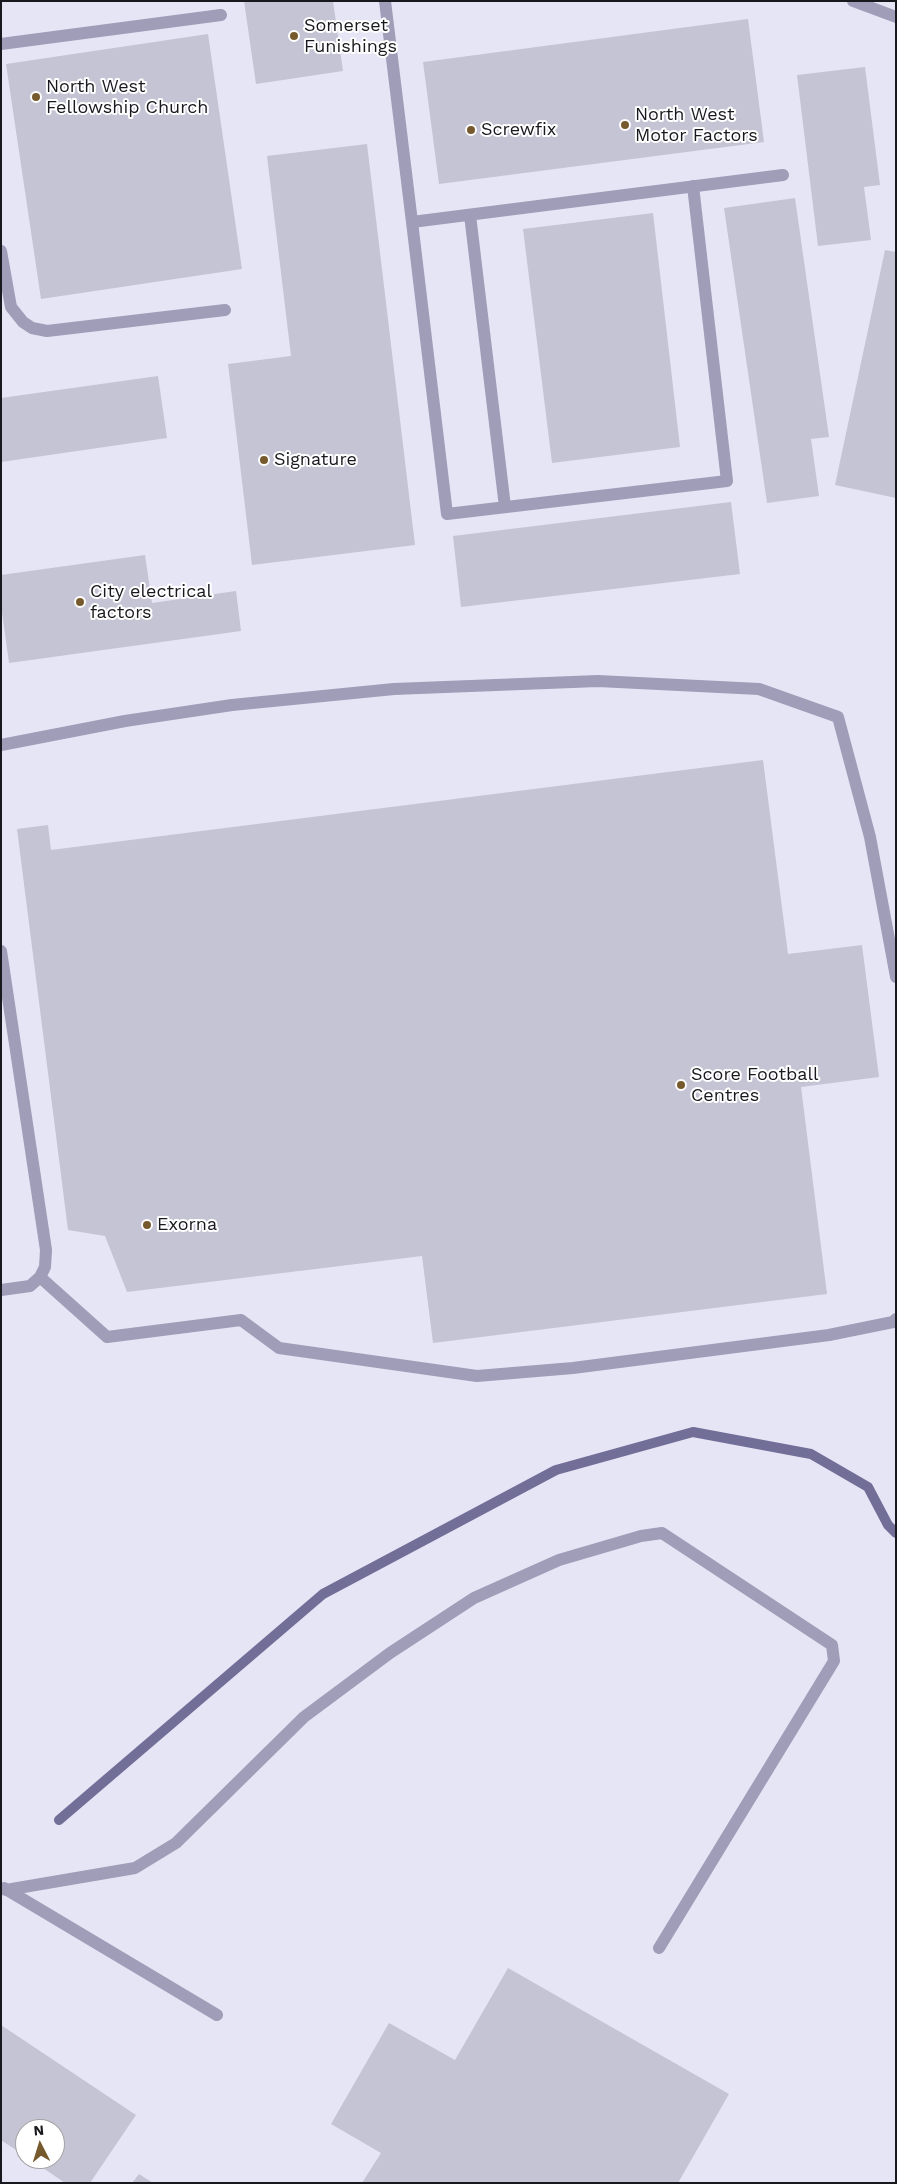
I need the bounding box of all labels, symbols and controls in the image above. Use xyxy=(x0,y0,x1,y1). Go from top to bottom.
place label: Somerset Funishings xyxy=(304,15,397,58)
marker: Somerset Funishings xyxy=(288,30,300,42)
place label: North West Fellowship Church xyxy=(46,76,208,118)
marker: North West Fellowship Church xyxy=(30,91,42,103)
place label: North West Motor Factors xyxy=(635,104,758,146)
place label: Screwfix xyxy=(481,119,556,141)
marker: North West Motor Factors xyxy=(619,119,631,131)
marker: Screwfix xyxy=(465,124,477,136)
place label: Signature xyxy=(274,449,357,471)
marker: Signature xyxy=(258,454,270,466)
place label: City electrical factors xyxy=(90,581,212,624)
marker: City electrical factors xyxy=(74,596,86,608)
place label: Score Football Centres xyxy=(691,1064,818,1106)
marker: Score Football Centres xyxy=(675,1079,687,1091)
place label: Exorna xyxy=(157,1214,217,1236)
marker: Exorna xyxy=(141,1219,153,1231)
north arrow xyxy=(15,2119,65,2169)
text: N xyxy=(33,2122,45,2138)

